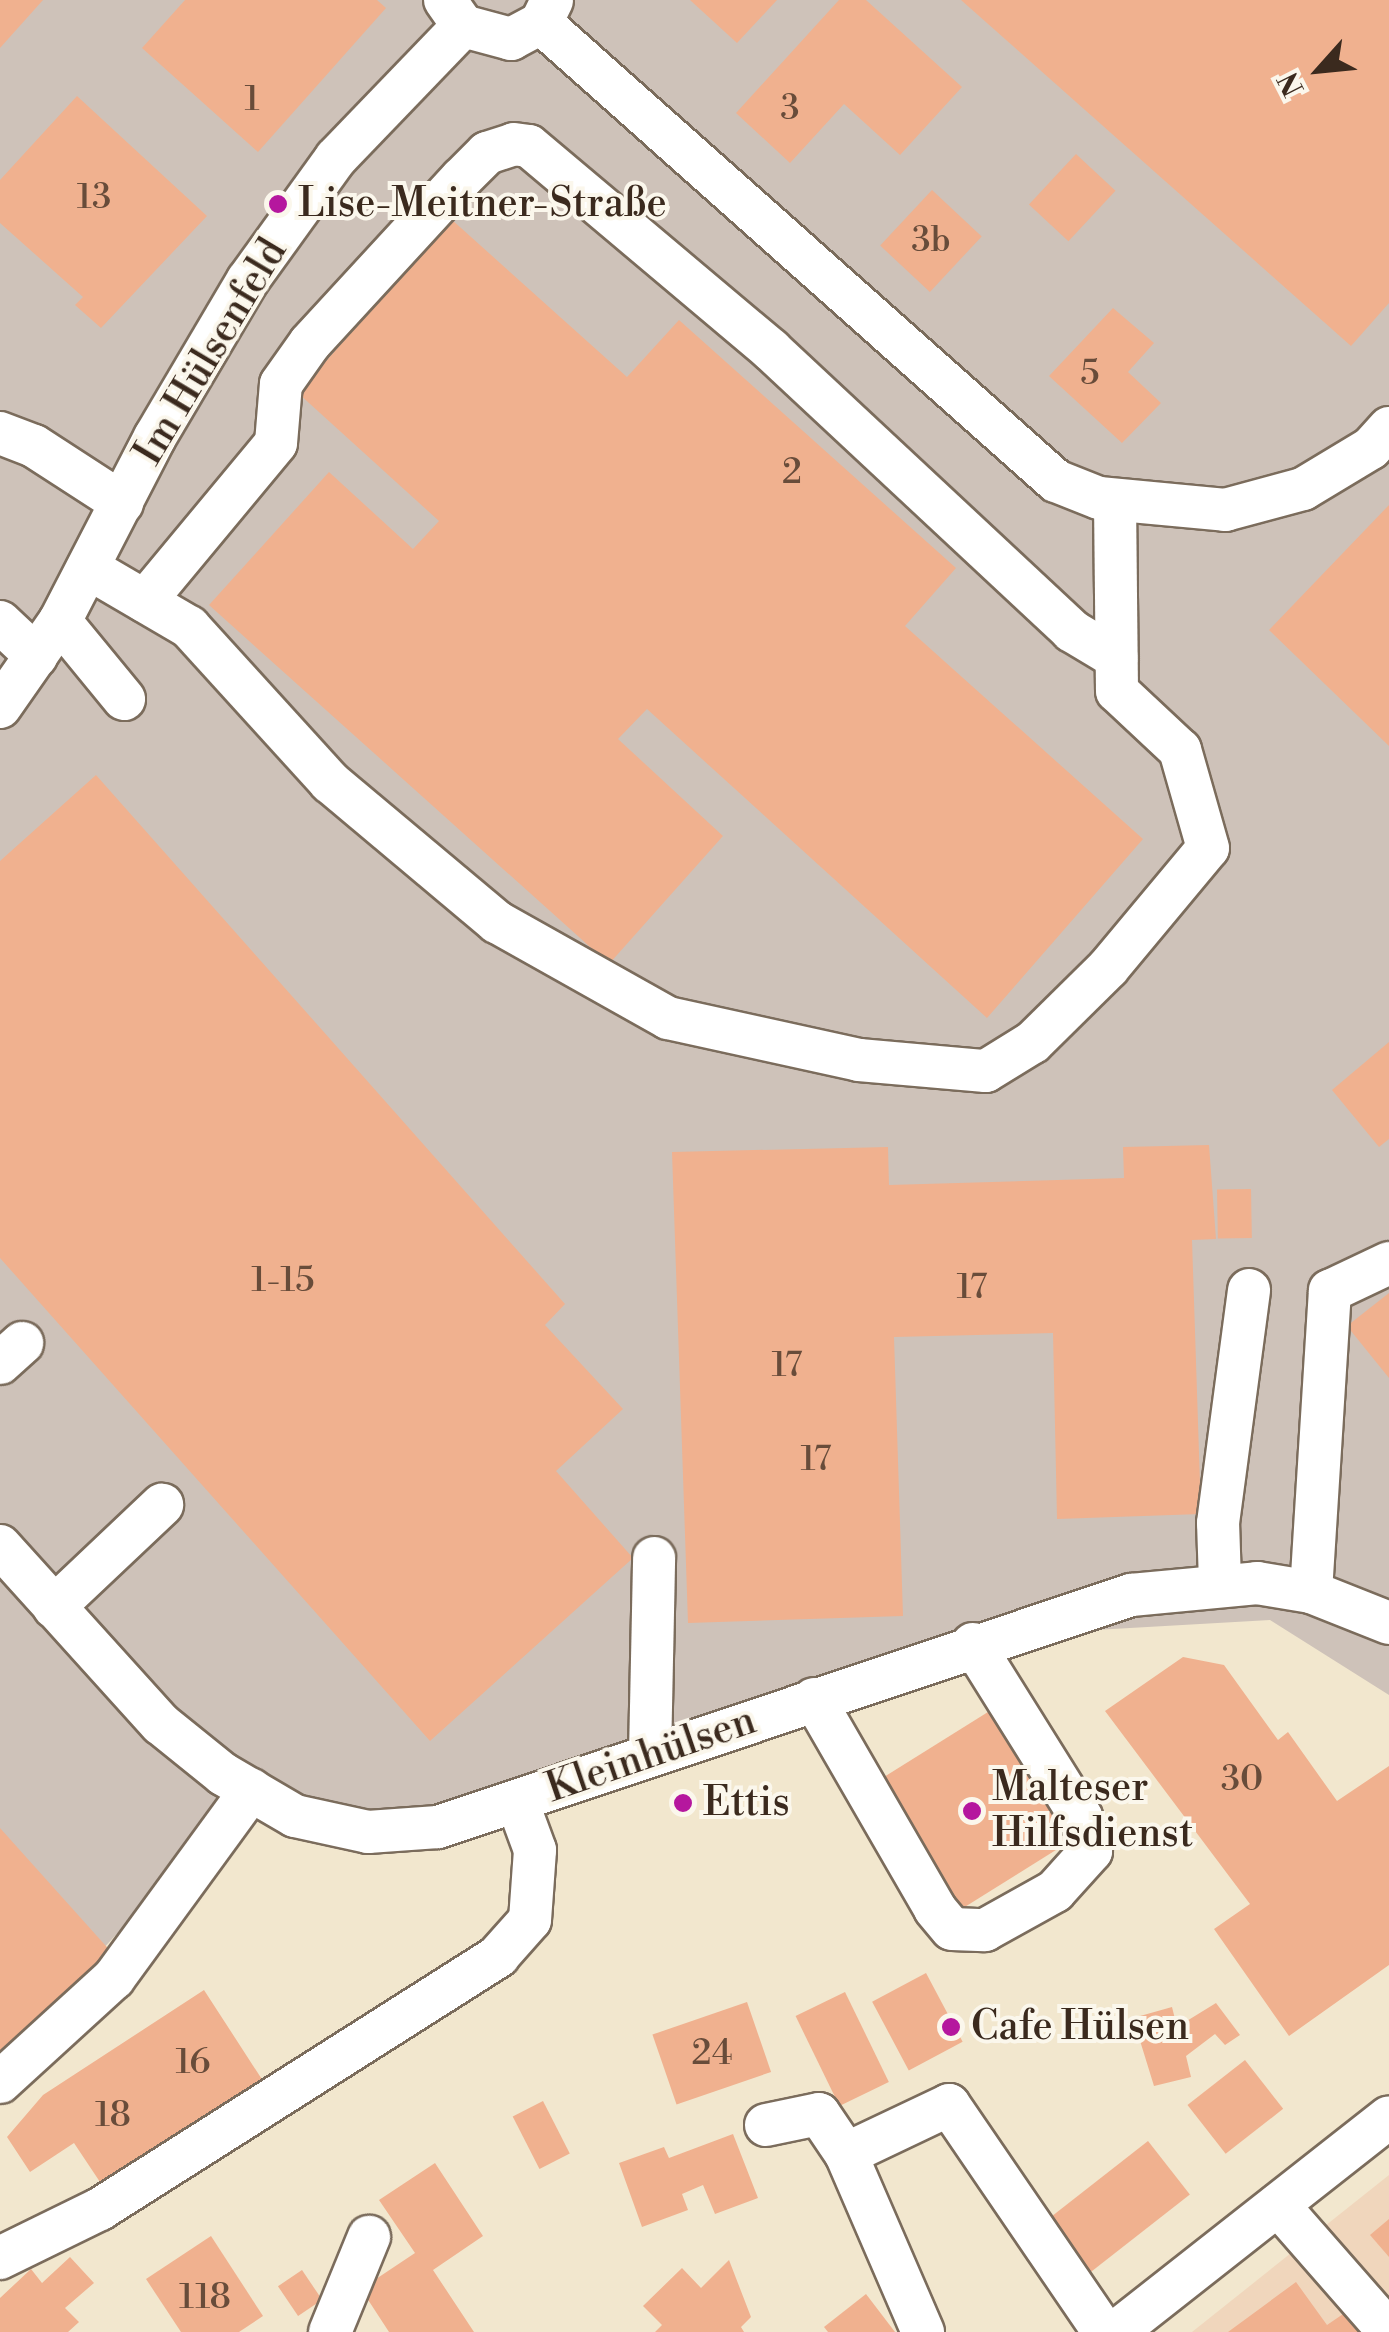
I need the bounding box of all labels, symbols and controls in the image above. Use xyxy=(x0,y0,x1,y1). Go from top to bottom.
north arrow xyxy=(1269,20,1369,120)
text: N xyxy=(1271,66,1312,102)
house number: 1 xyxy=(244,79,260,121)
house number: 3 xyxy=(780,88,800,130)
house number: 13 xyxy=(77,177,111,219)
place label: Lise-Meitner-Straße xyxy=(298,180,667,228)
marker: Lise-Meitner-Straße xyxy=(267,193,289,215)
house number: 3b xyxy=(911,220,951,262)
street label: Im Hülsenfeld xyxy=(125,230,297,474)
house number: 5 xyxy=(1080,353,1100,395)
house number: 2 xyxy=(782,452,802,494)
house number: 1-15 xyxy=(251,1260,315,1302)
house number: 17 xyxy=(957,1267,987,1309)
house number: 17 xyxy=(772,1345,802,1387)
house number: 17 xyxy=(801,1439,831,1481)
street label: Kleinhülsen xyxy=(540,1697,762,1813)
house number: 30 xyxy=(1221,1759,1263,1801)
place label: Malteser Hilfsdienst xyxy=(992,1764,1193,1858)
place label: Ettis xyxy=(703,1779,790,1827)
marker: Ettis xyxy=(672,1792,694,1814)
marker: Malteser Hilfsdienst xyxy=(961,1800,983,1822)
place label: Cafe Hülsen xyxy=(971,2003,1189,2051)
marker: Cafe Hülsen xyxy=(940,2016,962,2038)
house number: 24 xyxy=(691,2033,733,2075)
house number: 16 xyxy=(175,2042,211,2084)
house number: 18 xyxy=(95,2095,131,2137)
house number: 118 xyxy=(179,2277,231,2319)

